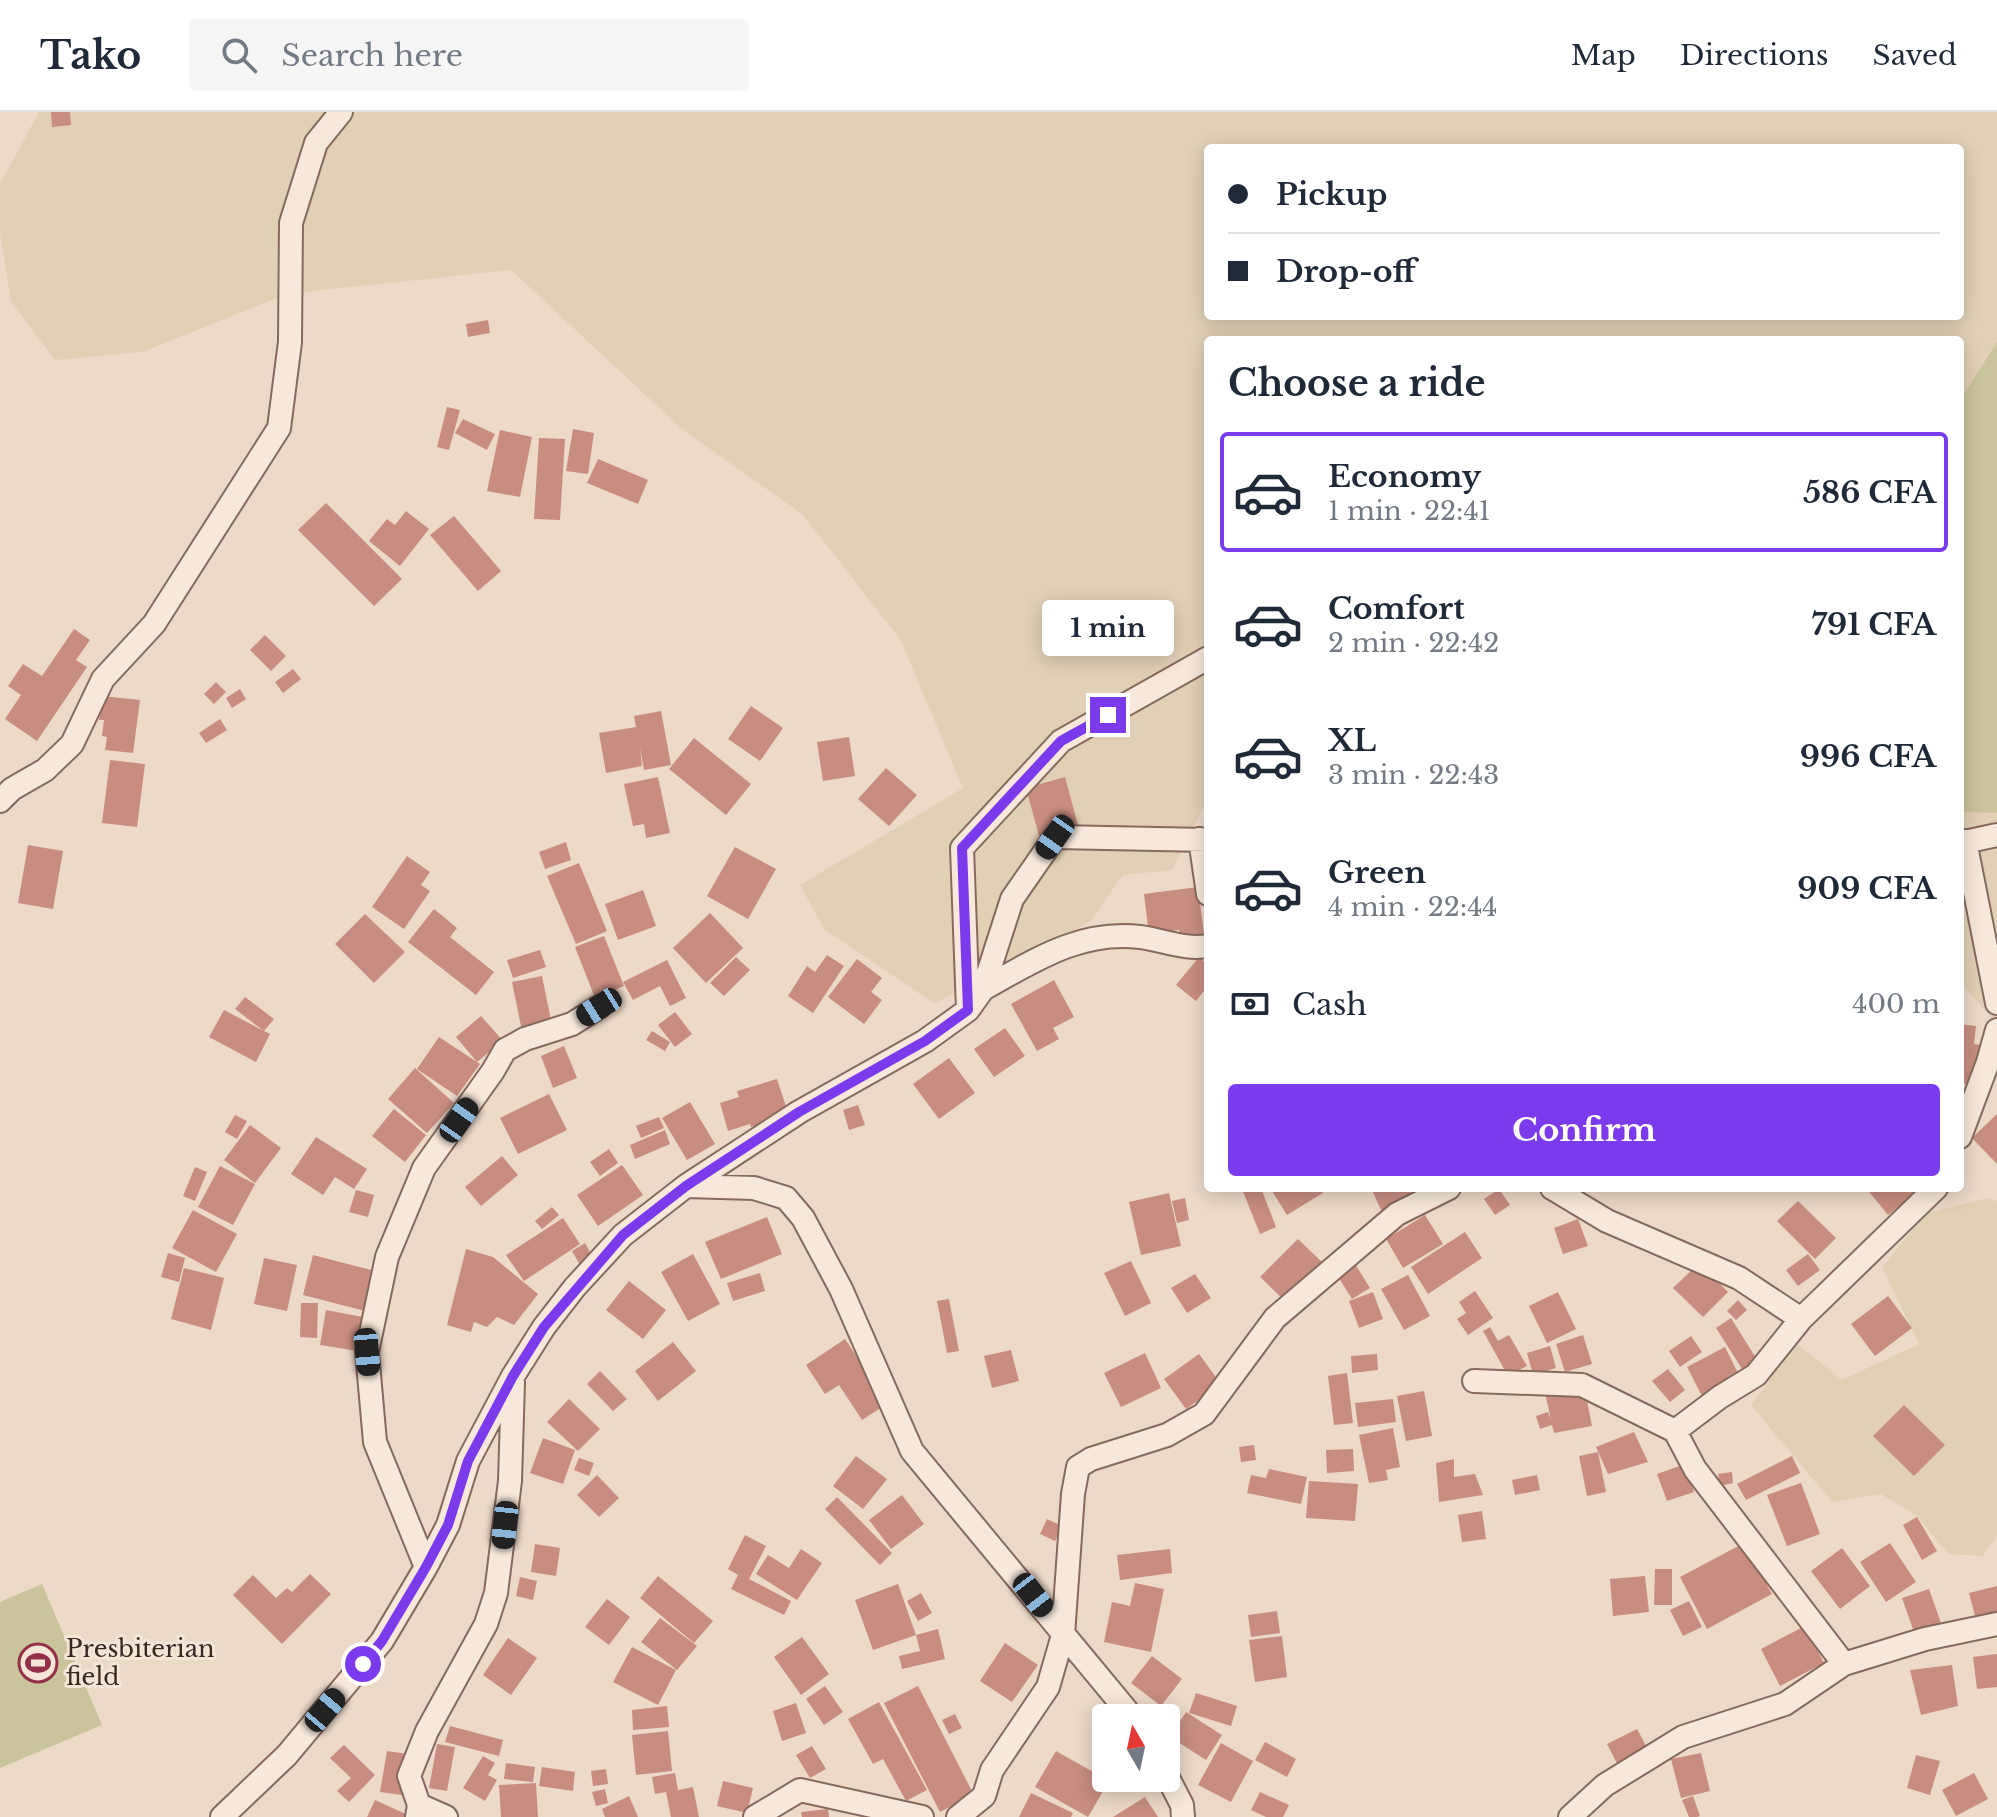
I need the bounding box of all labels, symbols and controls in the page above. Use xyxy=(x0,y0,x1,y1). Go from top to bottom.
search box xyxy=(189,19,749,91)
text: Tako xyxy=(40,32,141,79)
icon: search xyxy=(217,33,261,77)
text: Search here xyxy=(281,37,463,74)
text: Map xyxy=(1571,38,1636,73)
text: Directions xyxy=(1680,38,1829,73)
text: Saved xyxy=(1873,38,1957,73)
text: Pickup xyxy=(1276,176,1387,213)
text: Drop-off xyxy=(1276,253,1416,290)
text: Choose a ride xyxy=(1228,361,1485,406)
icon: car xyxy=(1232,456,1304,528)
text: Economy xyxy=(1328,458,1481,495)
text: 586 CFA xyxy=(1803,474,1936,511)
text: 1 min · 22:41 xyxy=(1328,495,1490,527)
icon: car xyxy=(1232,588,1304,660)
text: Comfort xyxy=(1328,590,1465,627)
callout: 1 min xyxy=(1042,599,1174,655)
text: 791 CFA xyxy=(1812,606,1936,643)
text: 1 min xyxy=(1070,612,1146,644)
text: 2 min · 22:42 xyxy=(1328,627,1499,659)
route end xyxy=(1090,697,1126,733)
icon: car xyxy=(1232,720,1304,792)
text: XL xyxy=(1328,722,1376,759)
text: 996 CFA xyxy=(1800,738,1936,775)
text: 3 min · 22:43 xyxy=(1328,759,1499,791)
car xyxy=(1031,810,1079,864)
icon: car xyxy=(1232,852,1304,924)
text: Green xyxy=(1328,854,1426,891)
text: 909 CFA xyxy=(1797,870,1936,907)
text: 4 min · 22:44 xyxy=(1328,891,1498,923)
icon: cash xyxy=(1228,982,1272,1026)
car xyxy=(572,984,626,1030)
text: Cash xyxy=(1292,986,1367,1023)
text: 400 m xyxy=(1852,988,1940,1020)
button: Confirm xyxy=(1228,1084,1940,1176)
car xyxy=(435,1093,483,1147)
car xyxy=(353,1327,381,1377)
car xyxy=(491,1500,519,1550)
car xyxy=(1009,1569,1057,1621)
place label: Presbiterian field xyxy=(66,1634,215,1691)
sports icon: Presbiterian field xyxy=(17,1642,59,1684)
route start xyxy=(345,1646,381,1682)
car xyxy=(300,1684,350,1736)
north arrow xyxy=(1092,1704,1180,1792)
map controls xyxy=(1092,1704,1180,1792)

